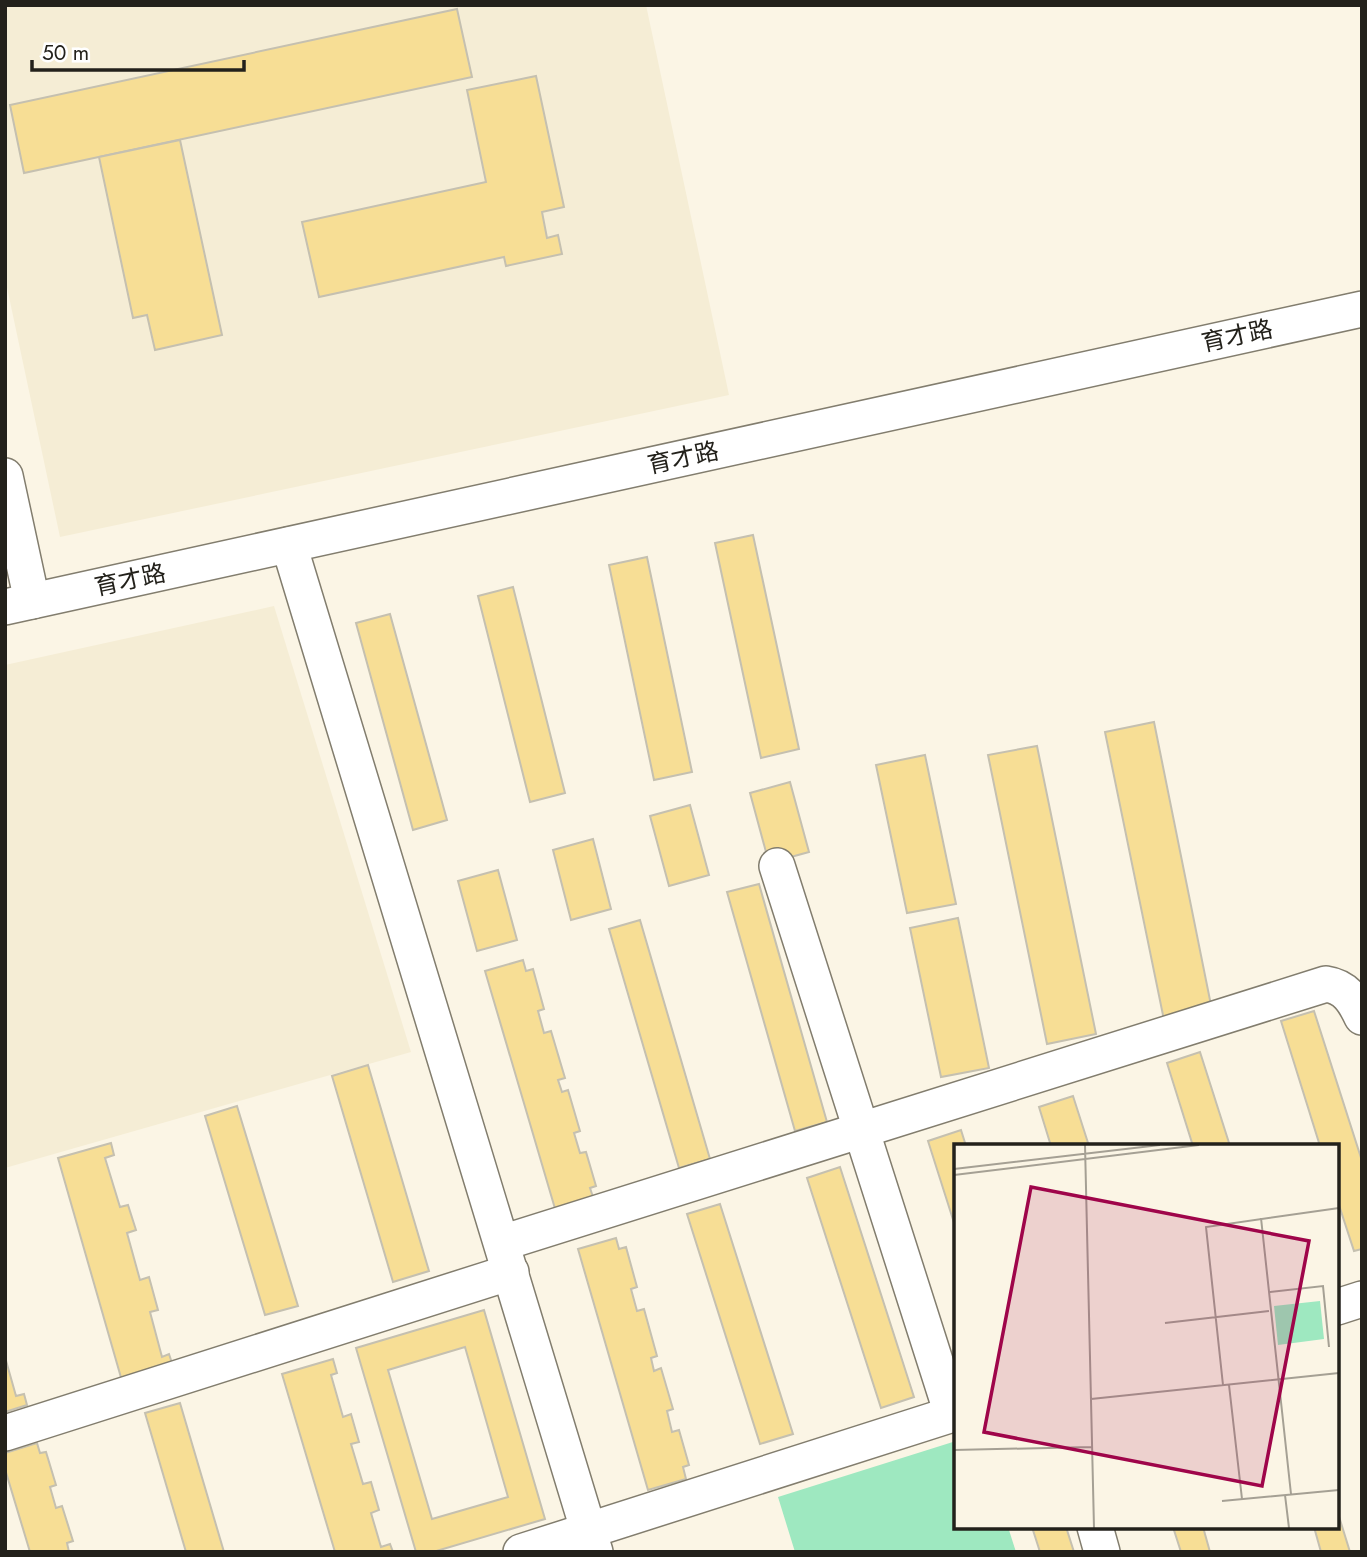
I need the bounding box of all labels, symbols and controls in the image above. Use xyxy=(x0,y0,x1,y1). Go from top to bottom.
scale bar xyxy=(32,28,243,72)
text: 50 m xyxy=(42,38,89,68)
street label: 育才路 xyxy=(1198,311,1276,360)
street label: 育才路 xyxy=(644,433,722,482)
street label: 育才路 xyxy=(91,555,169,604)
inset map xyxy=(954,1144,1339,1529)

